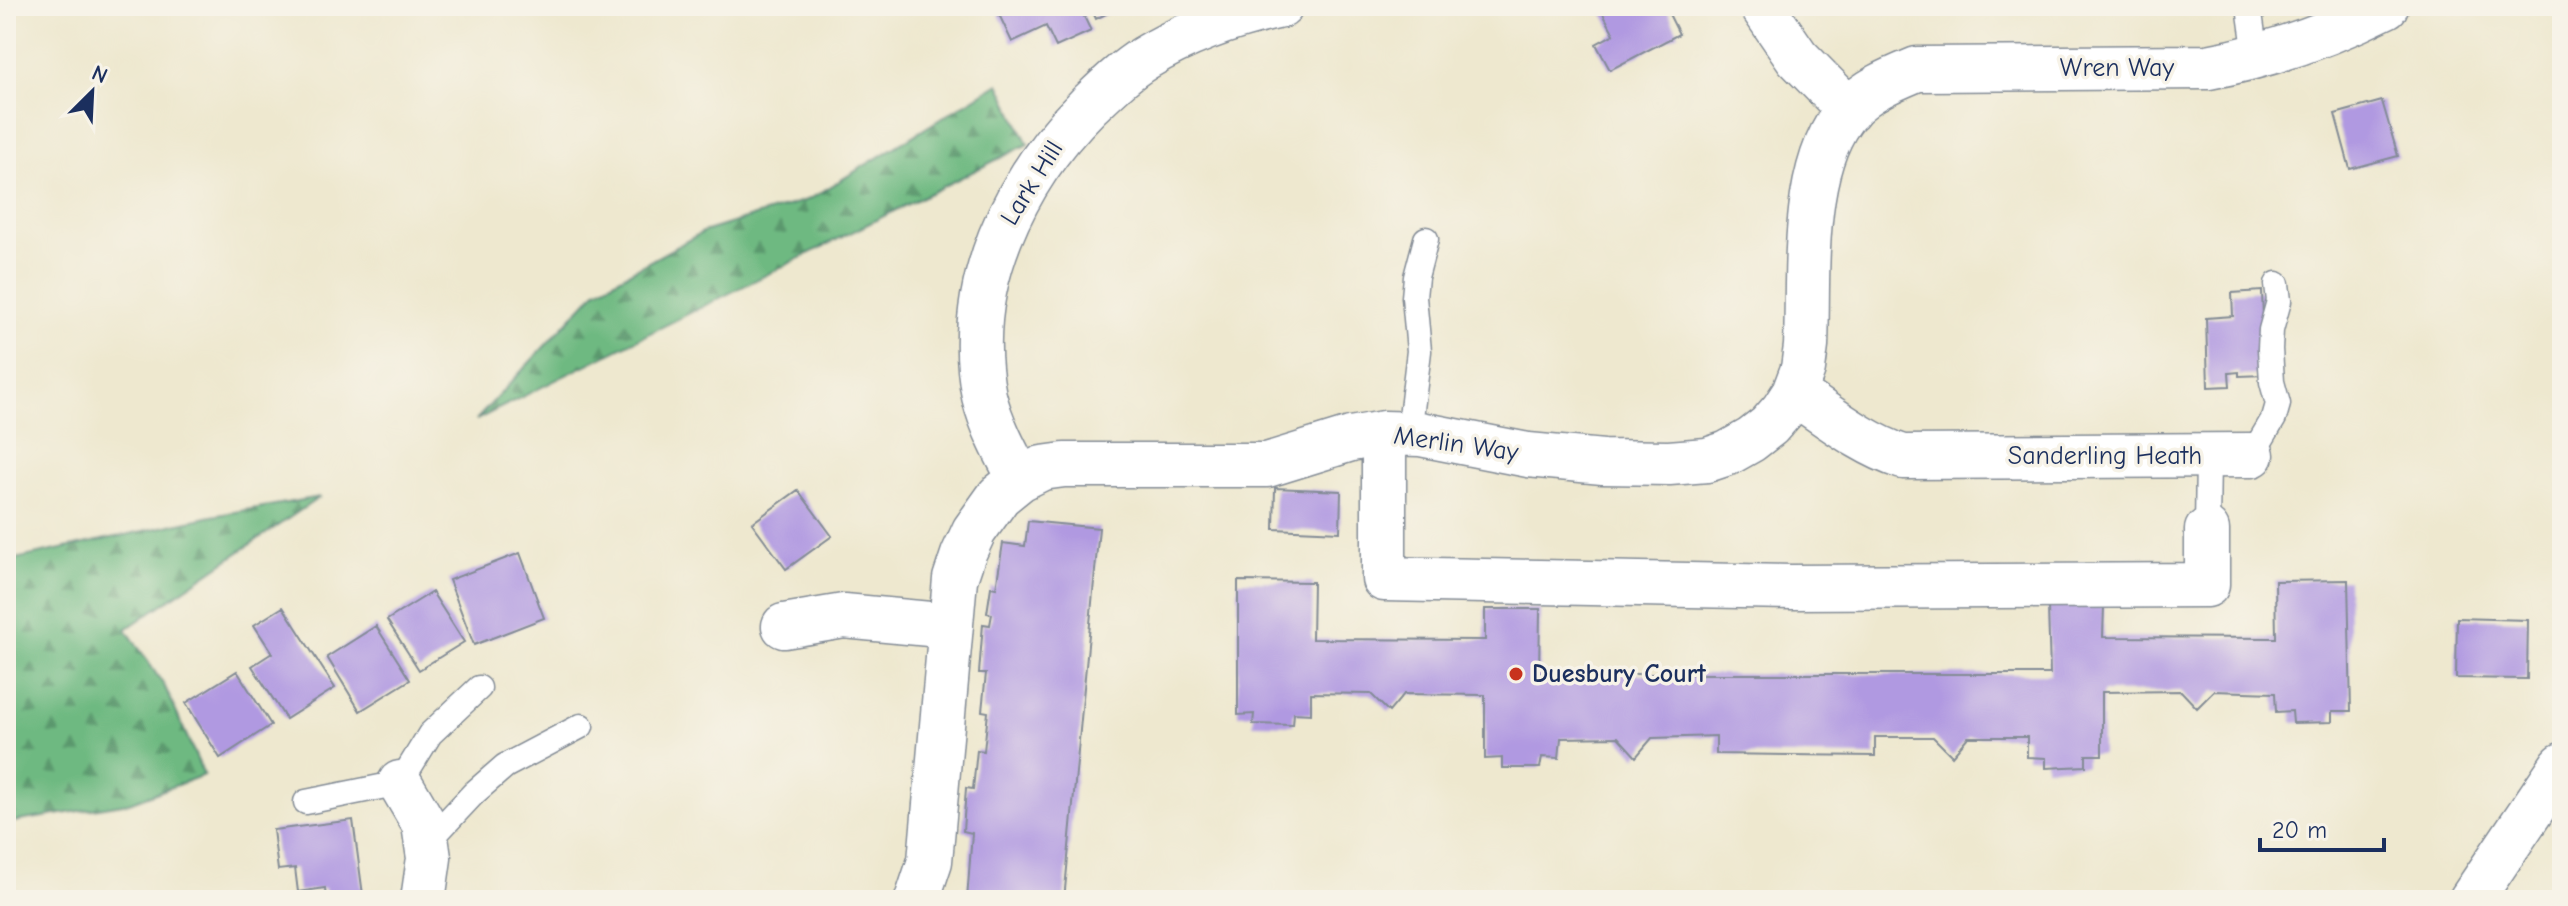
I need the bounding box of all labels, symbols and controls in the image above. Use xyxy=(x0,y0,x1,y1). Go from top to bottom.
north arrow xyxy=(52,52,132,132)
street label: Wren Way xyxy=(2060,53,2175,83)
text: N xyxy=(88,60,112,89)
street label: Lark Hill xyxy=(994,135,1070,231)
street label: Merlin Way xyxy=(1392,420,1521,468)
street label: Sanderling Heath xyxy=(2008,441,2202,471)
place label: Duesbury Court xyxy=(1532,659,1706,689)
marker: Duesbury Court xyxy=(1507,665,1525,683)
scale bar xyxy=(2260,802,2384,852)
text: 20 m xyxy=(2272,816,2327,844)

